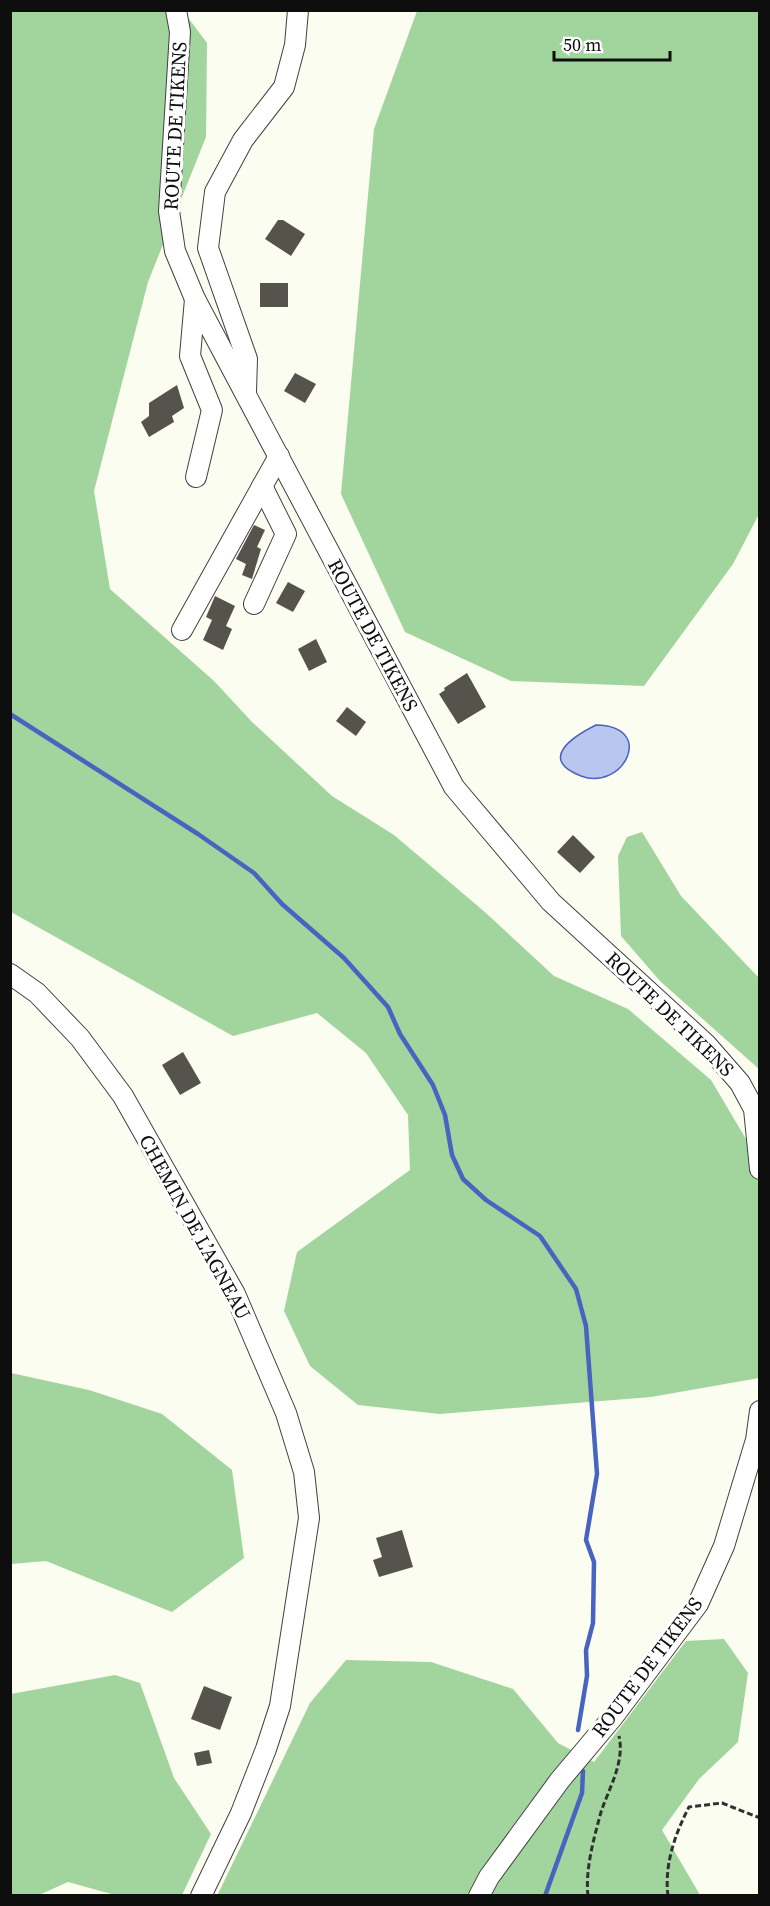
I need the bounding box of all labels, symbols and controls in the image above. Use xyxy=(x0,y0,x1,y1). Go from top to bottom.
scale bar xyxy=(554,24,670,62)
text: 50 m xyxy=(563,32,601,57)
street label: ROUTE DE TIKENS xyxy=(157,41,193,211)
street label: ROUTE DE TIKENS xyxy=(321,554,425,716)
street label: ROUTE DE TIKENS xyxy=(599,945,741,1083)
street label: CHEMIN DE L’AGNEAU xyxy=(132,1129,258,1325)
street label: ROUTE DE TIKENS xyxy=(585,1591,709,1743)

